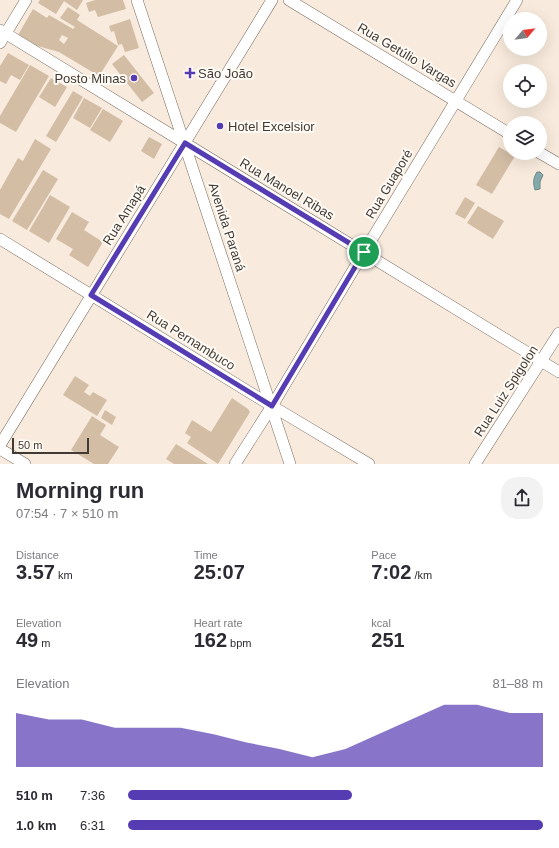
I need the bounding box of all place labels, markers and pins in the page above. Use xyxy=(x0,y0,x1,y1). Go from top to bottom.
place label: São João xyxy=(198,66,253,81)
marker: São João xyxy=(185,68,195,78)
place label: Posto Minas xyxy=(54,71,126,86)
marker: Posto Minas xyxy=(129,73,139,83)
place label: Hotel Excelsior xyxy=(228,119,315,134)
marker: Hotel Excelsior xyxy=(215,121,225,131)
pin xyxy=(347,235,381,269)

